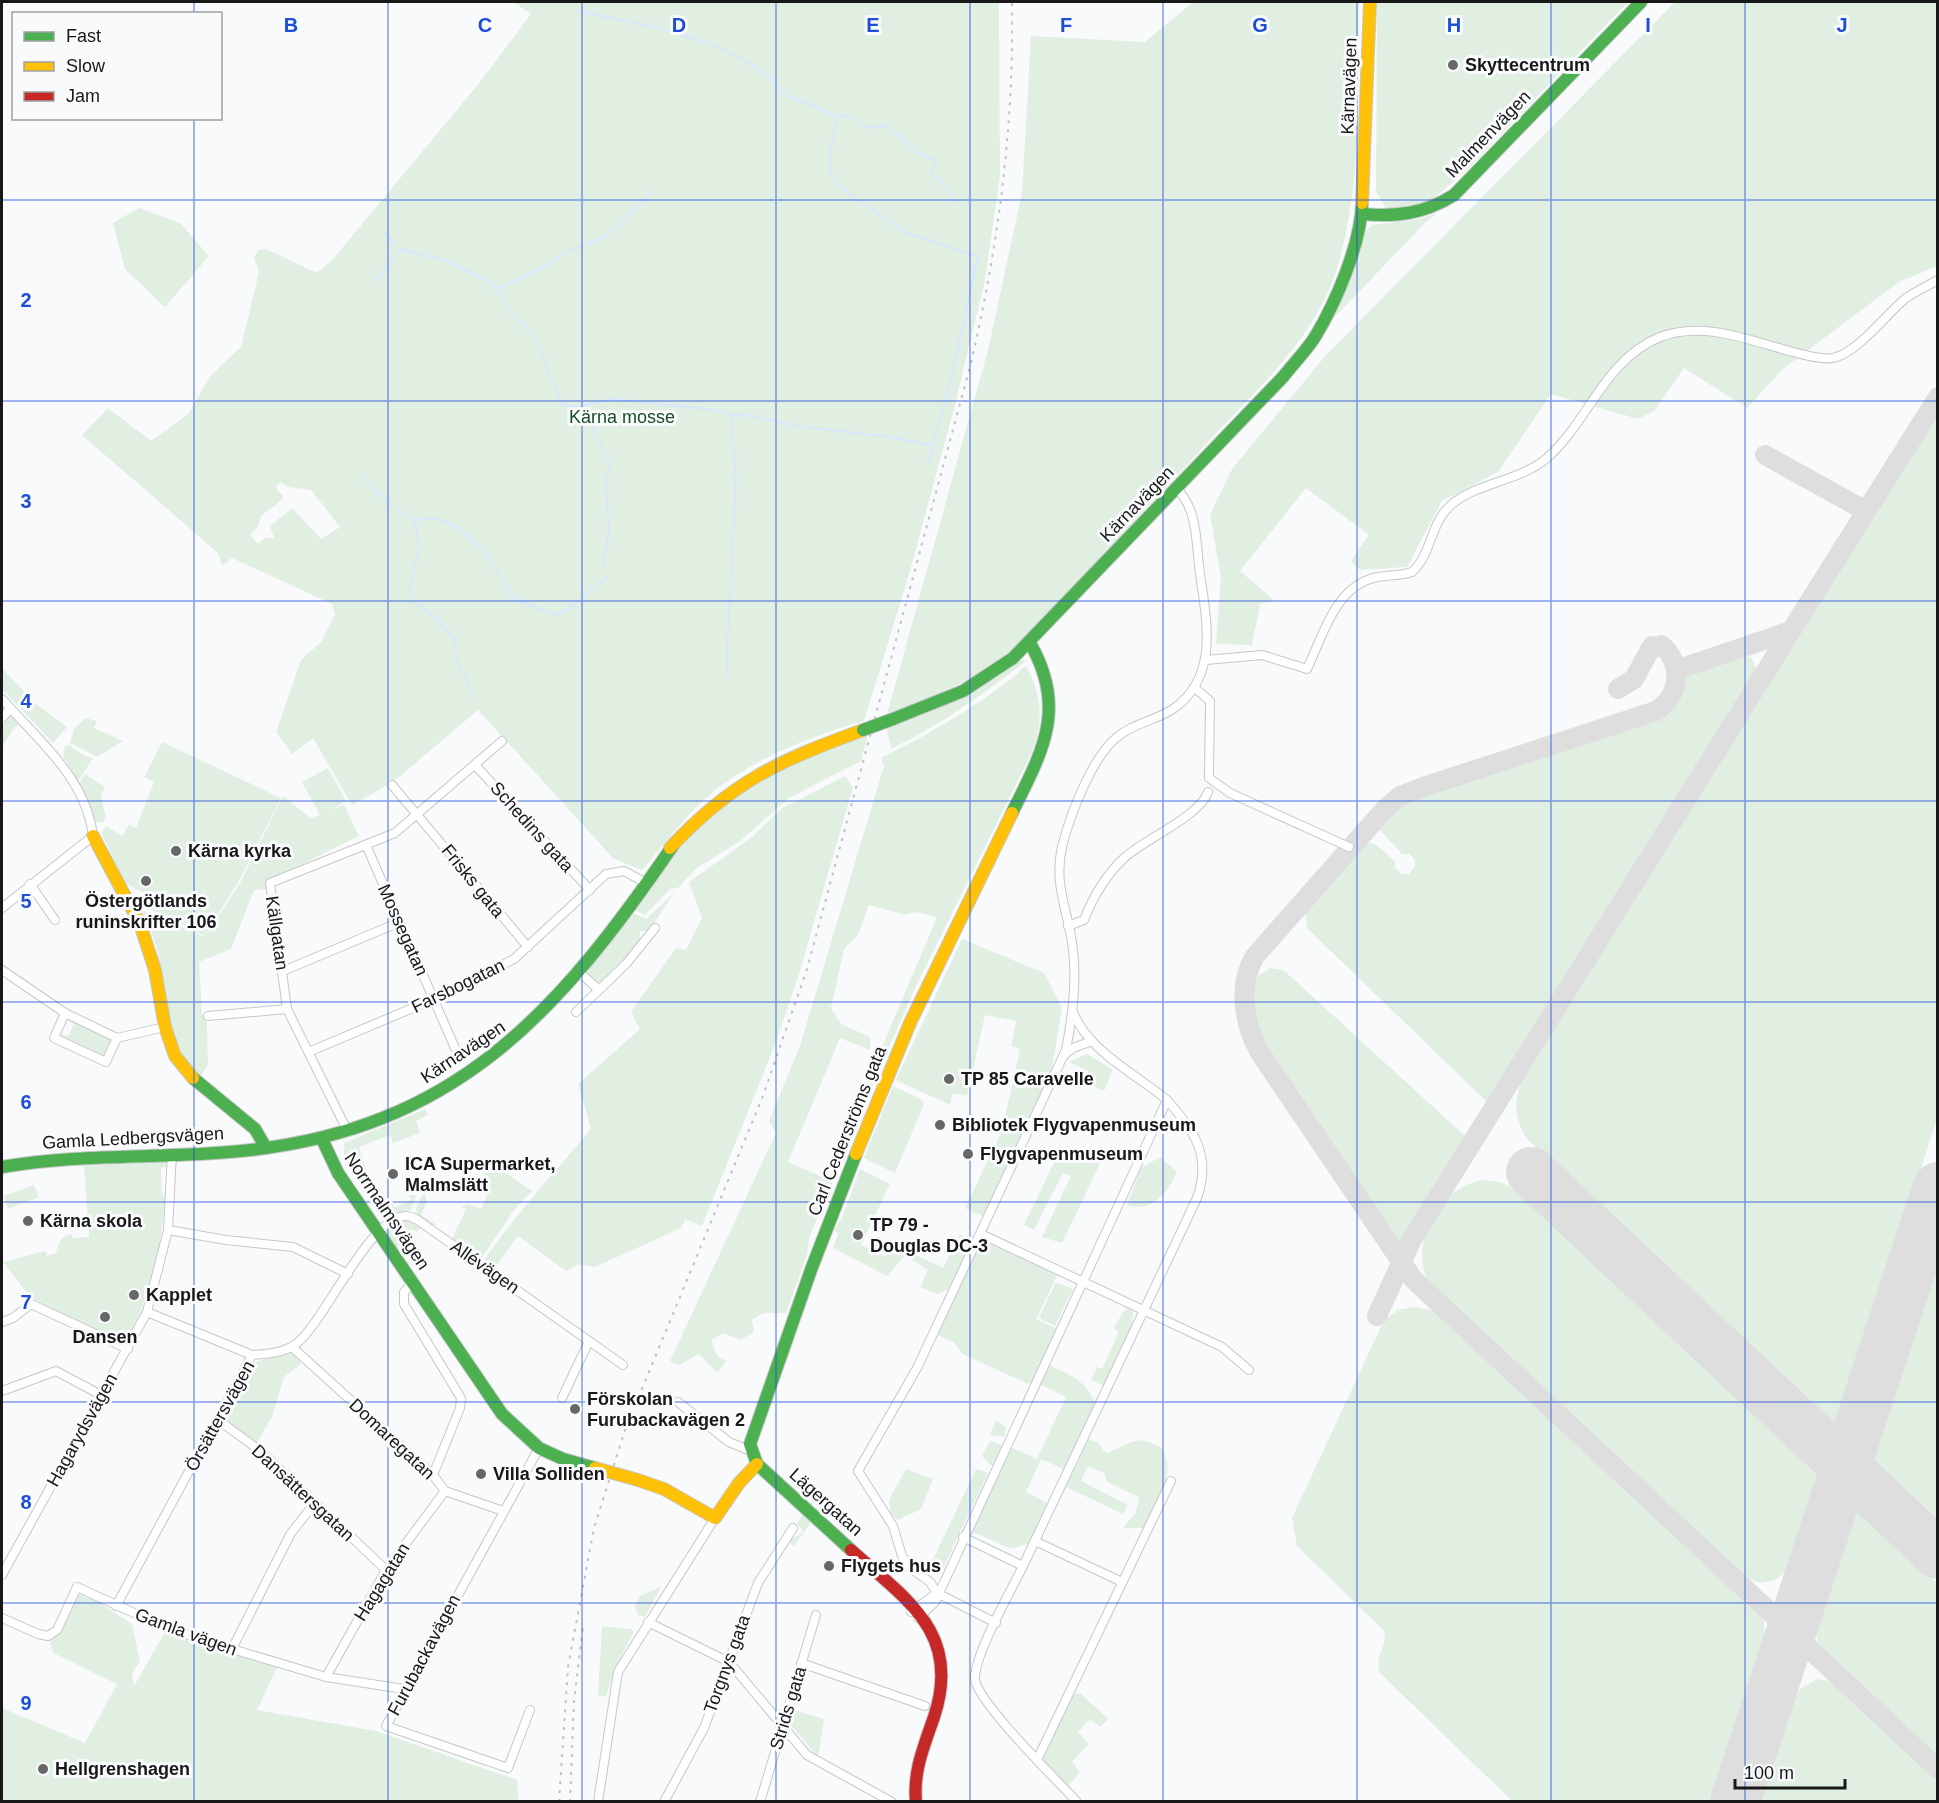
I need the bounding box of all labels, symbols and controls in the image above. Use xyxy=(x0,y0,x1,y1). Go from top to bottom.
legend xyxy=(12,12,222,120)
text: B xyxy=(284,14,298,36)
text: C xyxy=(478,14,492,36)
text: D xyxy=(672,14,686,36)
text: E xyxy=(866,14,880,36)
text: F xyxy=(1060,14,1072,36)
text: G xyxy=(1252,14,1268,36)
text: H xyxy=(1447,14,1461,36)
text: I xyxy=(1645,14,1651,36)
text: J xyxy=(1836,14,1848,36)
text: Fast xyxy=(66,26,101,46)
street label: Kärnavägen xyxy=(1337,37,1361,135)
place label: Skyttecentrum xyxy=(1465,55,1590,75)
text: Slow xyxy=(66,56,106,76)
marker: Skyttecentrum xyxy=(1446,58,1460,72)
text: Jam xyxy=(66,86,100,106)
street label: Malmenvägen xyxy=(1442,86,1534,182)
text: 2 xyxy=(20,289,32,311)
park label: Kärna mosse xyxy=(569,407,675,427)
street label: Kärnavägen xyxy=(1096,462,1178,546)
text: 3 xyxy=(20,490,32,512)
text: 4 xyxy=(20,690,32,712)
street label: Schedins gata xyxy=(486,778,578,877)
place label: Kärna kyrka xyxy=(188,841,292,861)
street label: Frisks gata xyxy=(438,841,509,922)
marker: Kärna kyrka xyxy=(169,844,183,858)
marker: Östergötlands runinskrifter 106 xyxy=(139,874,153,888)
street label: Mossegatan xyxy=(374,881,432,979)
text: 5 xyxy=(20,890,32,912)
place label: Östergötlands runinskrifter 106 xyxy=(75,891,217,932)
street label: Källgatan xyxy=(262,894,292,972)
street label: Farsbogatan xyxy=(408,955,508,1017)
street label: Kärnavägen xyxy=(417,1017,509,1087)
street label: Carl Cederströms gata xyxy=(804,1042,891,1219)
place label: TP 85 Caravelle xyxy=(961,1069,1094,1089)
marker: TP 85 Caravelle xyxy=(942,1072,956,1086)
text: 6 xyxy=(20,1091,32,1113)
place label: Bibliotek Flygvapenmuseum xyxy=(952,1115,1196,1135)
marker: Bibliotek Flygvapenmuseum xyxy=(933,1118,947,1132)
street label: Gamla Ledbergsvägen xyxy=(42,1123,224,1153)
place label: Flygvapenmuseum xyxy=(980,1144,1143,1164)
marker: Flygvapenmuseum xyxy=(961,1147,975,1161)
street label: Norrmalmsvägen xyxy=(340,1149,434,1273)
place label: ICA Supermarket, Malmslätt xyxy=(405,1154,555,1195)
marker: ICA Supermarket, Malmslätt xyxy=(386,1167,400,1181)
place label: Kärna skola xyxy=(40,1211,143,1231)
marker: Kärna skola xyxy=(21,1214,35,1228)
place label: TP 79 - Douglas DC-3 xyxy=(870,1215,988,1256)
marker: TP 79 - Douglas DC-3 xyxy=(851,1228,865,1242)
street label: Allévägen xyxy=(447,1236,523,1298)
place label: Kapplet xyxy=(146,1285,212,1305)
marker: Kapplet xyxy=(127,1288,141,1302)
text: 7 xyxy=(20,1291,32,1313)
marker: Dansen xyxy=(98,1310,112,1324)
place label: Dansen xyxy=(72,1327,138,1347)
street label: Örsättersvägen xyxy=(181,1357,259,1475)
street label: Hagarydsvägen xyxy=(43,1370,121,1490)
place label: Förskolan Furubackavägen 2 xyxy=(587,1389,745,1430)
street label: Domaregatan xyxy=(345,1394,439,1484)
marker: Förskolan Furubackavägen 2 xyxy=(568,1402,582,1416)
street label: Dansättersgatan xyxy=(248,1441,358,1545)
place label: Villa Solliden xyxy=(493,1464,605,1484)
street label: Lägergatan xyxy=(785,1464,867,1540)
marker: Villa Solliden xyxy=(474,1467,488,1481)
text: 8 xyxy=(20,1491,32,1513)
street label: Hagagatan xyxy=(350,1539,414,1625)
place label: Flygets hus xyxy=(841,1556,941,1576)
marker: Flygets hus xyxy=(822,1559,836,1573)
street label: Furubackavägen xyxy=(384,1591,464,1719)
street label: Gamla vägen xyxy=(132,1604,240,1660)
street label: Torgnys gata xyxy=(700,1611,754,1716)
street label: Strids gata xyxy=(766,1663,810,1752)
text: 9 xyxy=(20,1692,32,1714)
scale bar xyxy=(1735,1752,1844,1790)
place label: Hellgrenshagen xyxy=(55,1759,190,1779)
marker: Hellgrenshagen xyxy=(36,1762,50,1776)
text: 100 m xyxy=(1744,1763,1794,1783)

